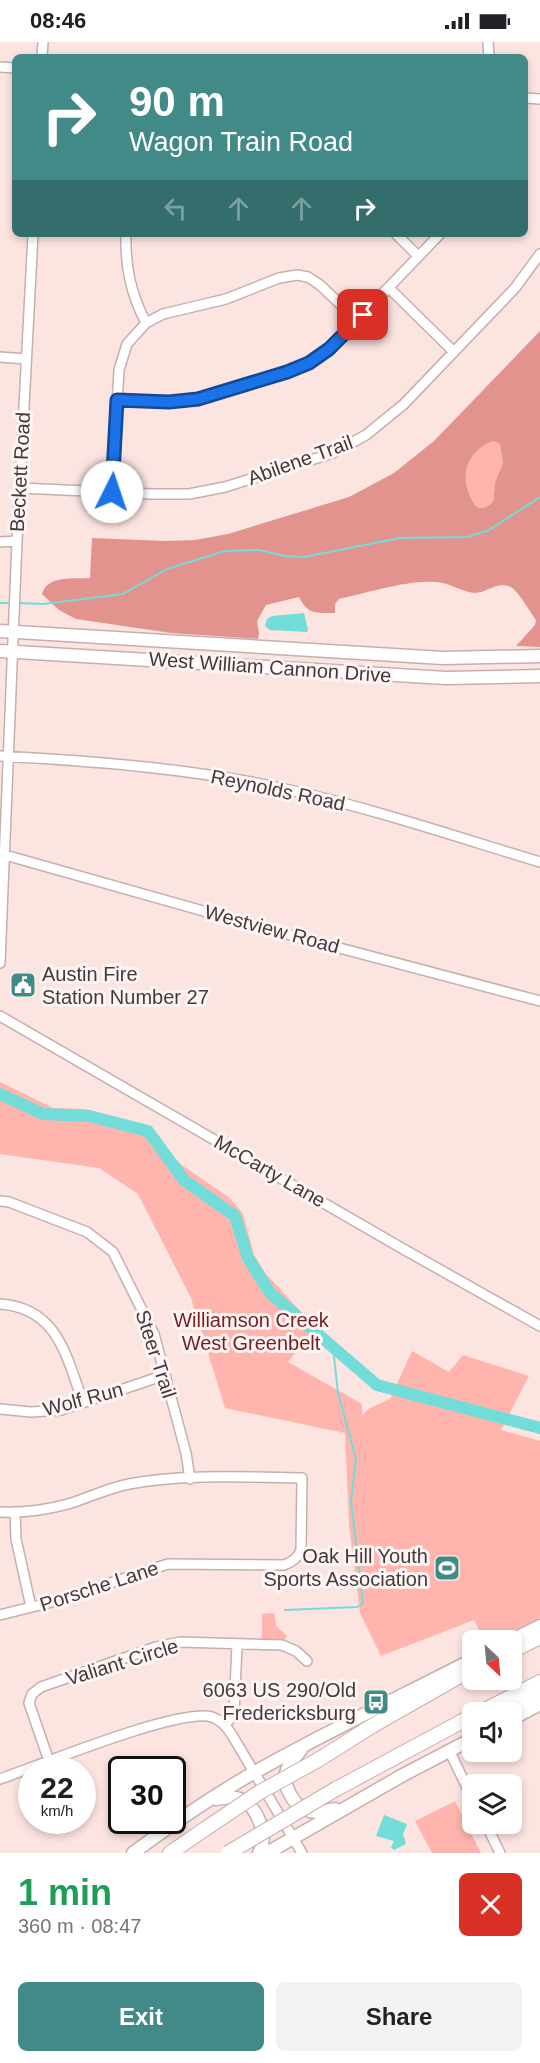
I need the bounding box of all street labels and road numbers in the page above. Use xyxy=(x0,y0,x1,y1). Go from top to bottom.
street label: Beckett Road xyxy=(6,411,34,533)
street label: Abilene Trail xyxy=(245,431,355,489)
street label: West William Cannon Drive xyxy=(148,648,392,686)
street label: Reynolds Road xyxy=(209,765,347,815)
street label: Westview Road xyxy=(202,900,342,958)
street label: McCarty Lane xyxy=(211,1130,329,1212)
street label: Steer Trail xyxy=(131,1307,181,1401)
street label: Wolf Run xyxy=(41,1378,125,1420)
street label: Porsche Lane xyxy=(37,1556,161,1616)
street label: Valiant Circle xyxy=(63,1634,181,1690)

